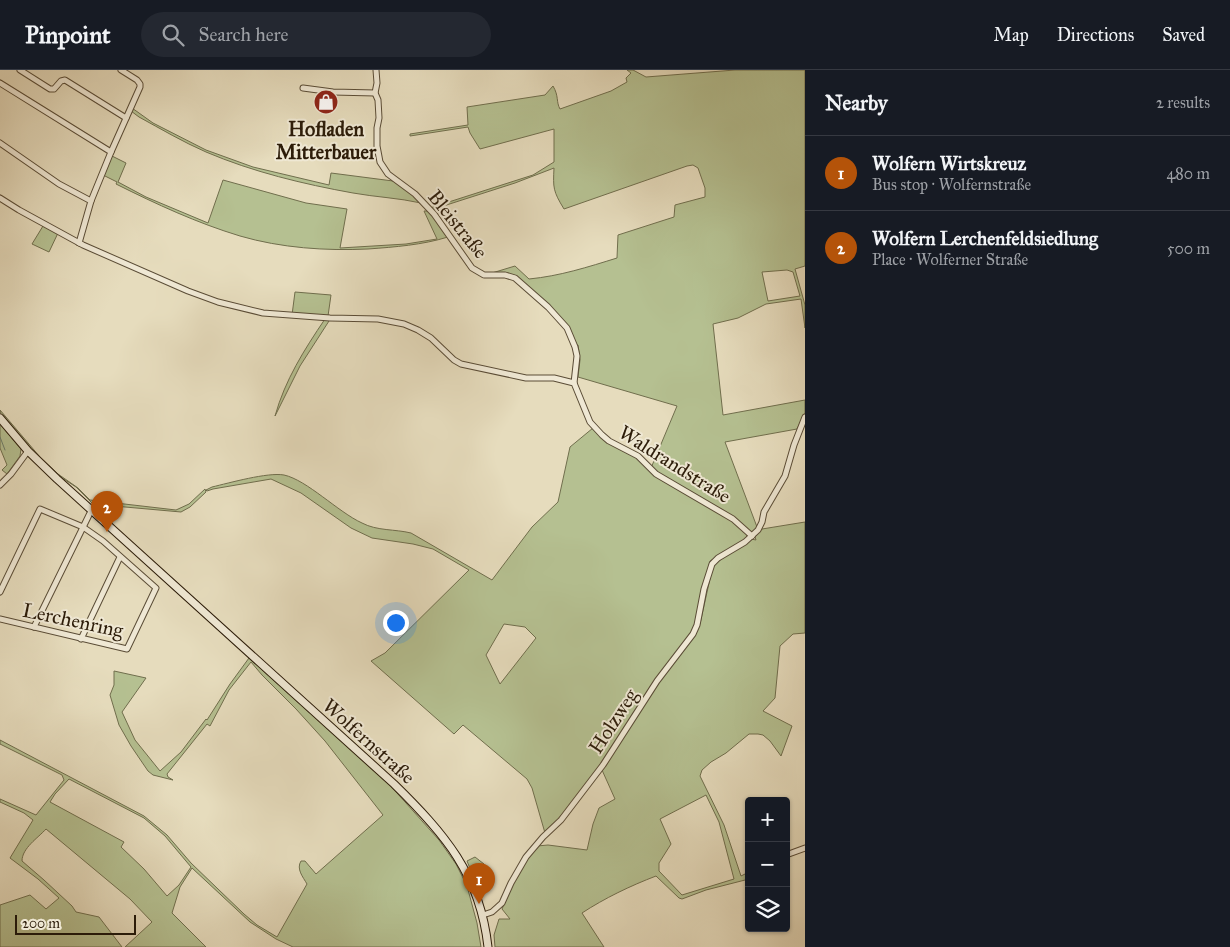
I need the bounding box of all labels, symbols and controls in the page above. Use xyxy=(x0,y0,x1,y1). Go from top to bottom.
search box xyxy=(141,12,491,57)
text: Pinpoint xyxy=(25,20,111,50)
icon: search xyxy=(159,21,187,49)
text: Search here xyxy=(199,23,289,46)
text: Map xyxy=(993,24,1029,46)
text: Directions xyxy=(1057,24,1134,46)
text: Saved xyxy=(1162,24,1205,46)
shop icon: Hofladen Mitterbauer xyxy=(313,89,339,115)
text: Nearby xyxy=(825,90,888,116)
text: 2 results xyxy=(1156,93,1210,112)
place label: Hofladen Mitterbauer xyxy=(276,117,377,164)
text: Wolfern Wirtskreuz xyxy=(872,152,1026,175)
text: 1 xyxy=(838,164,844,183)
text: 480 m xyxy=(1166,164,1210,183)
text: Bus stop · Wolfernstraße xyxy=(872,175,1031,194)
street label: Bleistraße xyxy=(423,185,493,263)
text: Wolfern Lerchenfeldsiedlung xyxy=(872,227,1098,250)
text: 2 xyxy=(837,239,845,258)
text: 500 m xyxy=(1167,239,1210,258)
text: Place · Wolferner Straße xyxy=(872,250,1028,269)
street label: Waldrandstraße xyxy=(614,420,736,508)
pin: 2 xyxy=(91,491,123,532)
street label: Lerchenring xyxy=(20,598,126,643)
your location xyxy=(383,610,409,636)
street label: Holzweg xyxy=(583,684,644,758)
street label: Wolfernstraße xyxy=(318,693,420,789)
map controls xyxy=(745,797,790,932)
button: + xyxy=(745,797,790,842)
button: − xyxy=(745,842,790,887)
pin: 1 xyxy=(463,863,495,904)
button: layers xyxy=(745,887,790,932)
scale bar xyxy=(15,912,136,935)
text: 200 m xyxy=(22,915,60,932)

